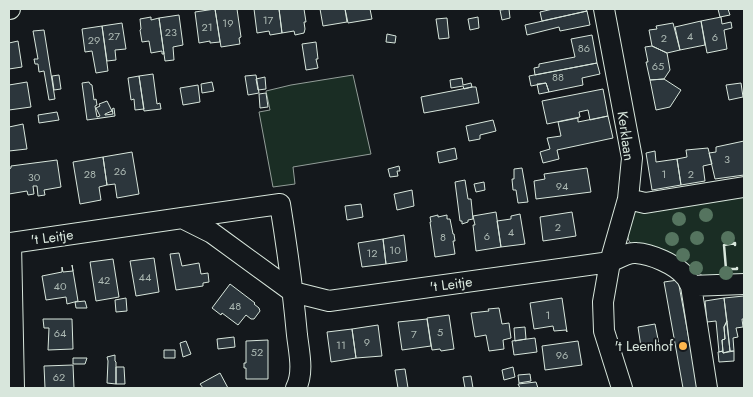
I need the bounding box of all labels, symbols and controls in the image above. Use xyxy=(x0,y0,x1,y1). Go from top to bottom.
house number: 17 xyxy=(263,12,274,28)
house number: 19 xyxy=(222,15,234,31)
house number: 21 xyxy=(201,19,213,35)
house number: 23 xyxy=(165,24,177,40)
house number: 27 xyxy=(108,28,120,44)
house number: 4 xyxy=(687,28,694,44)
house number: 6 xyxy=(712,29,718,45)
house number: 2 xyxy=(661,30,667,46)
house number: 29 xyxy=(88,32,100,48)
house number: 86 xyxy=(578,40,590,56)
house number: 65 xyxy=(652,58,664,74)
house number: 88 xyxy=(552,69,564,85)
street label: Kerklaan xyxy=(613,110,639,162)
house number: 3 xyxy=(724,151,730,167)
house number: 26 xyxy=(114,163,126,179)
house number: 28 xyxy=(84,166,96,182)
house number: 1 xyxy=(662,166,666,182)
house number: 2 xyxy=(688,166,694,182)
house number: 30 xyxy=(28,169,41,185)
house number: 94 xyxy=(556,178,569,194)
house number: 2 xyxy=(555,219,561,235)
street label: 't Leitje xyxy=(29,224,75,250)
house number: 4 xyxy=(508,224,515,240)
house number: 6 xyxy=(484,228,490,244)
house number: 8 xyxy=(440,229,446,245)
house number: 10 xyxy=(389,242,401,258)
house number: 12 xyxy=(366,245,378,261)
house number: 44 xyxy=(139,269,152,285)
street label: 't Leitje xyxy=(428,271,474,297)
house number: 42 xyxy=(98,272,110,288)
house number: 40 xyxy=(53,278,67,294)
house number: 48 xyxy=(229,298,241,314)
house number: 1 xyxy=(546,307,550,323)
house number: 5 xyxy=(437,324,443,340)
house number: 64 xyxy=(54,325,67,341)
house number: 7 xyxy=(411,326,417,342)
house number: 9 xyxy=(364,334,370,350)
place label: 't Leenhof xyxy=(614,336,674,356)
house number: 11 xyxy=(336,337,346,353)
marker: 't Leenhof xyxy=(677,340,689,352)
house number: 52 xyxy=(251,344,263,360)
house number: 96 xyxy=(556,347,568,363)
house number: 62 xyxy=(53,369,65,385)

